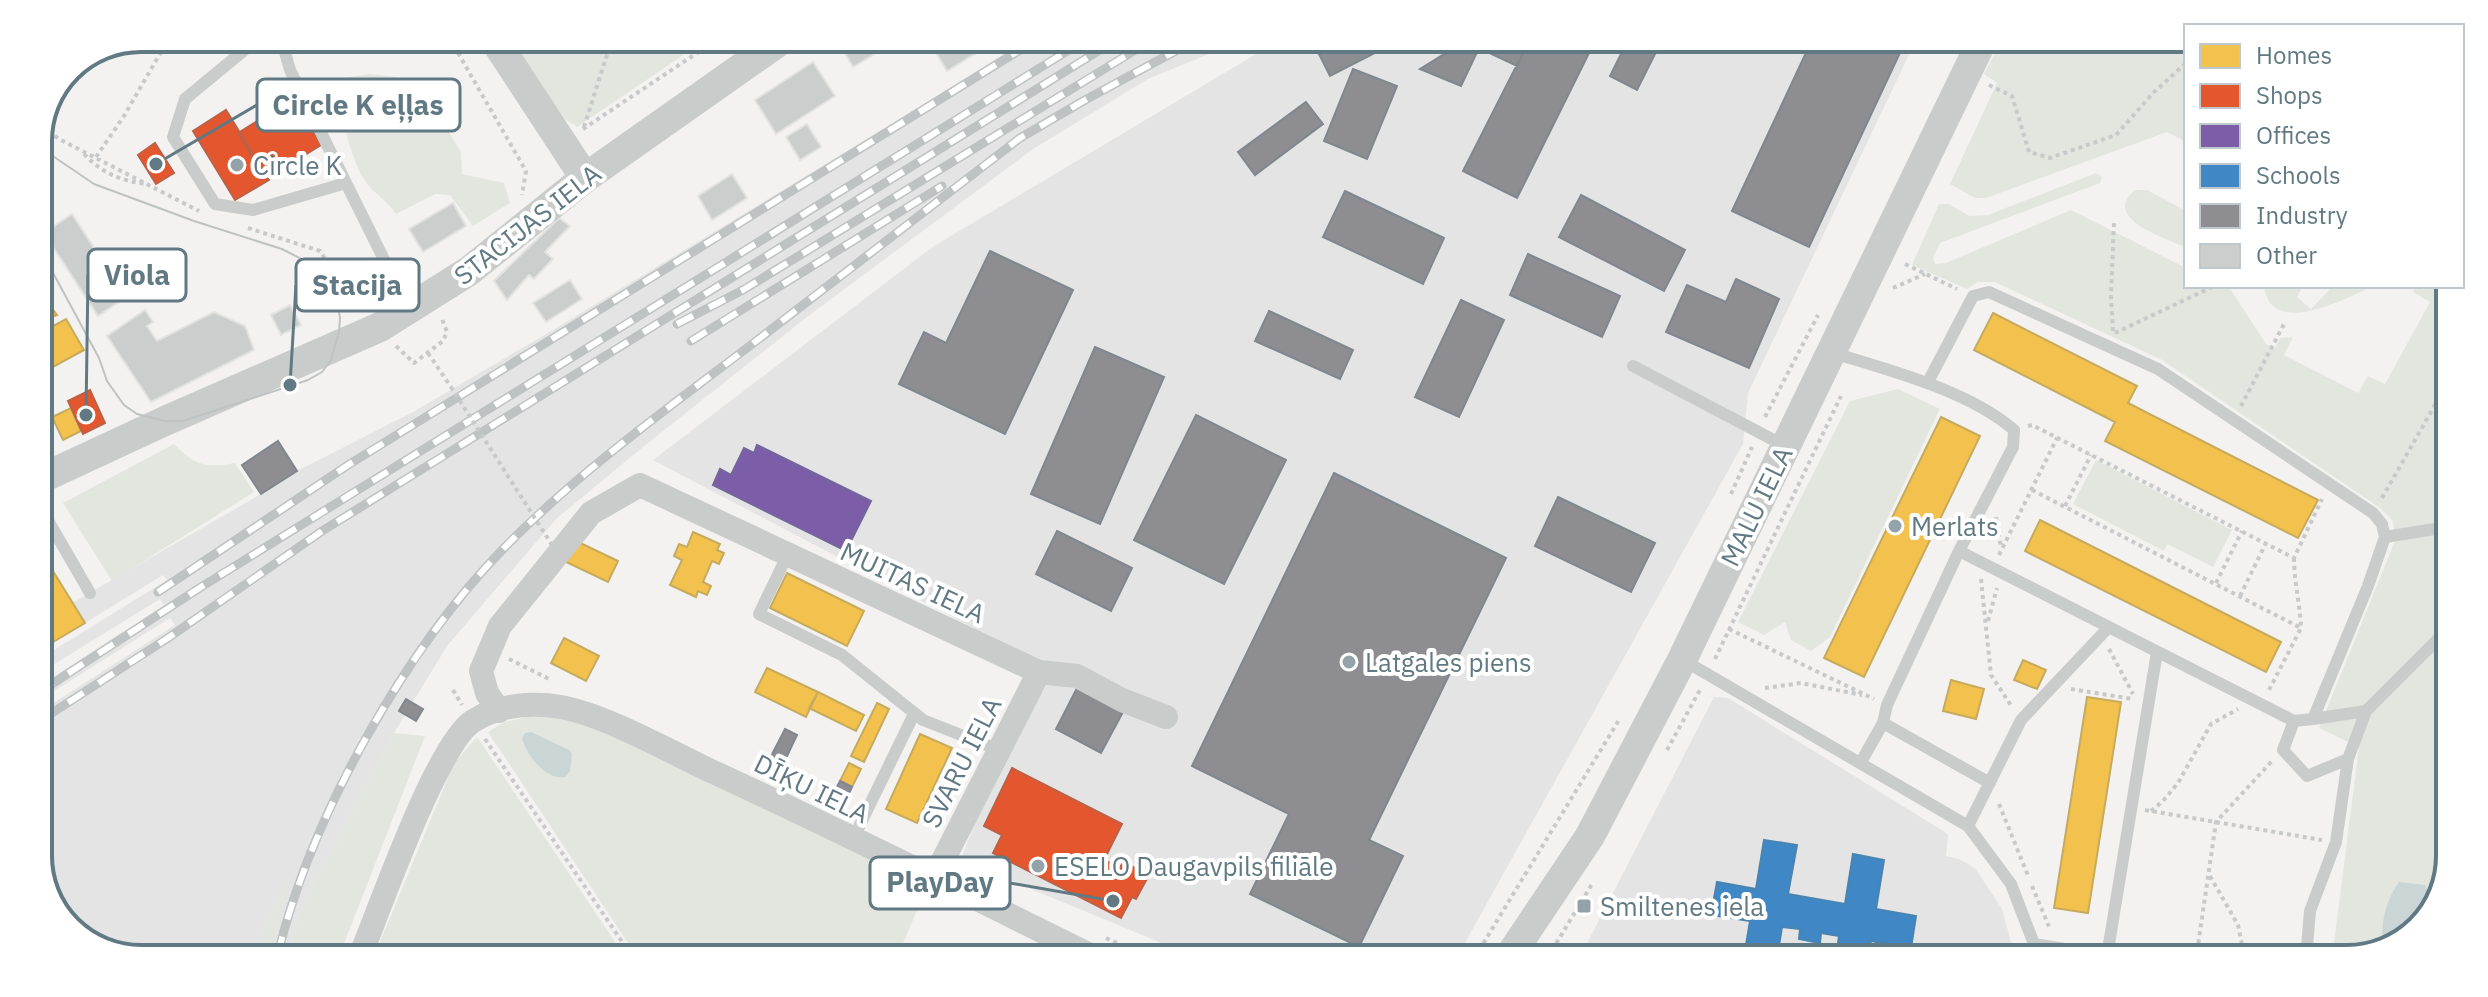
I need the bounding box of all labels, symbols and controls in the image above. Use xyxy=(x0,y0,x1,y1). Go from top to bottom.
legend xyxy=(2184,24,2464,288)
text: Homes xyxy=(2256,39,2332,71)
callout: Circle K eļļas xyxy=(257,79,460,131)
text: Shops xyxy=(2256,79,2323,111)
text: Circle K eļļas xyxy=(272,86,444,123)
text: Offices xyxy=(2256,119,2331,151)
place label: Circle K xyxy=(253,148,342,182)
marker: Circle K xyxy=(228,156,246,174)
street label: STACIJAS IELA xyxy=(447,156,608,292)
text: Schools xyxy=(2256,159,2341,191)
text: Industry xyxy=(2256,199,2348,231)
text: Other xyxy=(2256,239,2317,271)
callout: Viola xyxy=(88,249,186,301)
text: Viola xyxy=(104,256,170,293)
callout: Stacija xyxy=(296,259,419,311)
text: Stacija xyxy=(312,266,402,303)
street label: MALU IELA xyxy=(1712,440,1800,572)
place label: Merlats xyxy=(1911,509,1999,543)
marker: Merlats xyxy=(1886,517,1904,535)
street label: MUITAS IELA xyxy=(835,534,991,630)
place label: Latgales piens xyxy=(1365,645,1532,679)
marker: Latgales piens xyxy=(1340,653,1358,671)
street label: SVARU IELA xyxy=(914,691,1009,833)
street label: DĪĶU IELA xyxy=(749,746,875,831)
place label: ESELO Daugavpils filiāle xyxy=(1054,849,1333,883)
callout: PlayDay xyxy=(870,857,1010,909)
marker: ESELO Daugavpils filiāle xyxy=(1029,857,1047,875)
text: PlayDay xyxy=(886,863,994,900)
place label: Smiltenes iela xyxy=(1600,889,1764,923)
marker: Smiltenes iela xyxy=(1575,897,1593,915)

